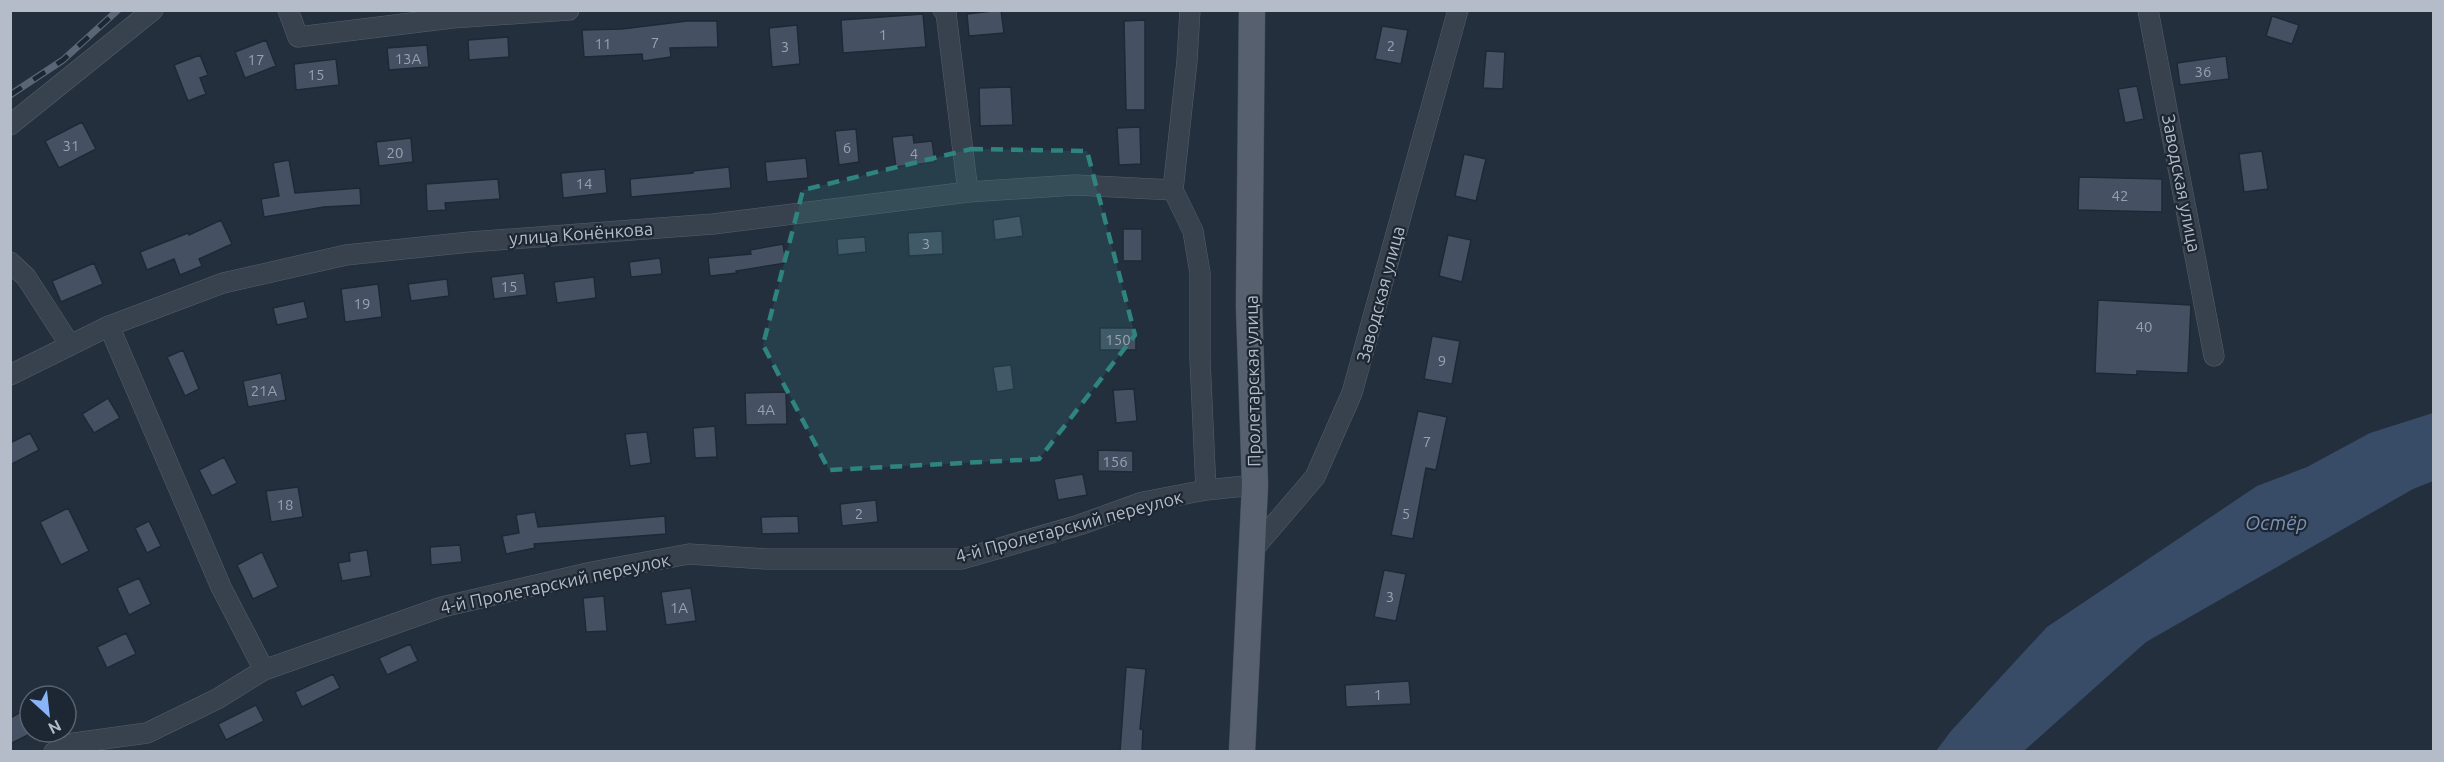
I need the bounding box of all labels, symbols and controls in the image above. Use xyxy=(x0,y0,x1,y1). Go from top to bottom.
house number: 1 xyxy=(879,26,887,43)
house number: 7 xyxy=(651,34,659,51)
house number: 11 xyxy=(595,35,611,52)
house number: 2 xyxy=(1387,37,1395,54)
house number: 3 xyxy=(781,38,789,55)
house number: 13А xyxy=(395,50,422,67)
house number: 17 xyxy=(248,51,264,68)
house number: 36 xyxy=(2195,63,2211,80)
house number: 15 xyxy=(308,66,324,83)
street label: Заводская улица xyxy=(2159,112,2205,254)
house number: 31 xyxy=(63,137,79,154)
house number: 6 xyxy=(843,139,851,156)
house number: 20 xyxy=(387,144,403,161)
house number: 4 xyxy=(910,145,918,162)
house number: 14 xyxy=(576,175,592,192)
house number: 42 xyxy=(2112,187,2128,204)
street label: улица Конёнкова xyxy=(508,218,654,248)
street label: Заводская улица xyxy=(1352,224,1408,364)
house number: 3 xyxy=(922,235,930,252)
house number: 15 xyxy=(501,278,517,295)
house number: 19 xyxy=(354,295,370,312)
street label: Пролетарская улица xyxy=(1241,295,1263,467)
house number: 40 xyxy=(2136,318,2152,335)
house number: 150 xyxy=(1105,331,1131,348)
house number: 9 xyxy=(1438,352,1446,369)
house number: 21А xyxy=(251,382,278,399)
house number: 4А xyxy=(757,401,775,418)
house number: 7 xyxy=(1423,433,1431,450)
house number: 156 xyxy=(1102,453,1128,470)
street label: 4-й Пролетарский переулок xyxy=(953,486,1185,566)
house number: 18 xyxy=(277,496,293,513)
house number: 2 xyxy=(855,505,863,522)
house number: 5 xyxy=(1402,505,1410,522)
water label: Остёр xyxy=(2245,511,2307,534)
street label: 4-й Пролетарский переулок xyxy=(438,549,672,617)
house number: 3 xyxy=(1386,588,1394,605)
house number: 1А xyxy=(670,599,688,616)
north arrow xyxy=(18,684,78,744)
house number: 1 xyxy=(1374,686,1382,703)
text: N xyxy=(45,717,64,738)

